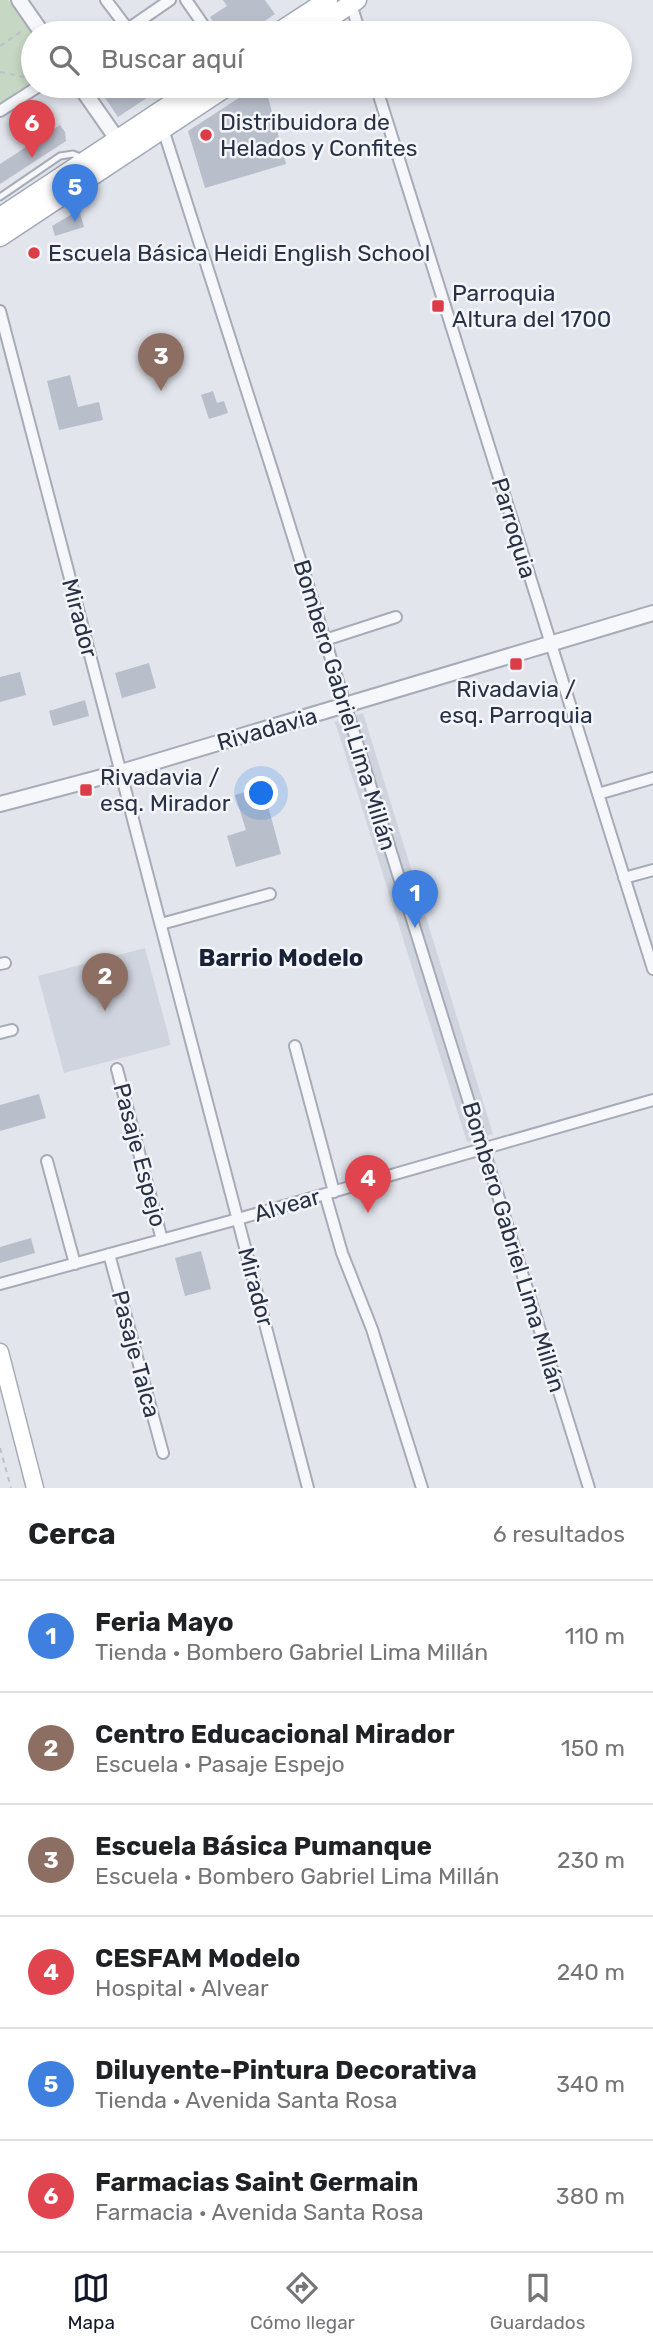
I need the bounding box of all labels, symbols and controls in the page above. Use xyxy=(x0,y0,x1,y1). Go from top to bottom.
search box xyxy=(21,21,632,98)
icon: search xyxy=(45,41,83,79)
text: Buscar aquí xyxy=(101,44,243,75)
pin: 6 xyxy=(9,100,55,158)
place label: Distribuidora de Helados y Confites xyxy=(220,108,417,162)
marker: Distribuidora de Helados y Confites xyxy=(198,127,214,143)
pin: 5 xyxy=(52,164,98,222)
place label: Escuela Básica Heidi English School xyxy=(48,239,430,267)
marker: Escuela Básica Heidi English School xyxy=(26,245,42,261)
place label: Parroquia Altura del 1700 xyxy=(452,279,611,333)
marker: Parroquia Altura del 1700 xyxy=(430,298,446,314)
pin: 3 xyxy=(138,333,184,391)
street label: Parroquia xyxy=(485,474,543,582)
street label: Bombero Gabriel Lima Millán xyxy=(287,556,403,854)
street label: Mirador xyxy=(56,575,104,661)
marker: Rivadavia / esq. Parroquia xyxy=(508,656,524,672)
place label: Rivadavia / esq. Parroquia xyxy=(439,675,593,729)
street label: Rivadavia xyxy=(214,701,320,757)
place label: Rivadavia / esq. Mirador xyxy=(100,763,231,817)
your location xyxy=(244,776,278,810)
marker: Rivadavia / esq. Mirador xyxy=(78,782,94,798)
pin: 1 xyxy=(392,870,438,928)
district label: Barrio Modelo xyxy=(199,944,363,972)
pin: 2 xyxy=(82,953,128,1011)
street label: Pasaje Espejo xyxy=(107,1080,173,1230)
street label: Bombero Gabriel Lima Millán xyxy=(456,1098,572,1396)
pin: 4 xyxy=(345,1155,391,1213)
street label: Alvear xyxy=(251,1182,324,1228)
street label: Mirador xyxy=(232,1244,280,1330)
street label: Pasaje Talca xyxy=(106,1287,166,1421)
text: Cerca xyxy=(28,1516,116,1552)
text: 6 resultados xyxy=(493,1520,625,1548)
text: Feria Mayo xyxy=(95,1607,234,1638)
text: 1 xyxy=(45,1622,57,1650)
text: 110 m xyxy=(565,1622,625,1650)
text: Tienda · Bombero Gabriel Lima Millán xyxy=(95,1638,488,1666)
text: Centro Educacional Mirador xyxy=(95,1719,455,1750)
text: 2 xyxy=(44,1734,58,1762)
text: 150 m xyxy=(561,1734,625,1762)
text: Escuela · Pasaje Espejo xyxy=(95,1750,345,1778)
text: Escuela Básica Pumanque xyxy=(95,1831,432,1862)
text: 3 xyxy=(43,1846,59,1874)
text: 230 m xyxy=(557,1846,625,1874)
text: Escuela · Bombero Gabriel Lima Millán xyxy=(95,1862,500,1890)
text: CESFAM Modelo xyxy=(95,1943,300,1974)
text: 4 xyxy=(43,1958,59,1986)
text: 240 m xyxy=(557,1958,625,1986)
text: Hospital · Alvear xyxy=(95,1974,269,2002)
text: Diluyente-Pintura Decorativa xyxy=(95,2055,477,2086)
text: 5 xyxy=(44,2070,58,2098)
text: 340 m xyxy=(556,2070,625,2098)
text: Tienda · Avenida Santa Rosa xyxy=(95,2086,397,2114)
text: Farmacias Saint Germain xyxy=(95,2167,418,2198)
text: 6 xyxy=(44,2182,58,2210)
text: 380 m xyxy=(556,2182,625,2210)
text: Farmacia · Avenida Santa Rosa xyxy=(95,2198,424,2226)
tab: Mapa xyxy=(68,2269,115,2334)
tab: Cómo llegar xyxy=(250,2269,355,2334)
tab: Guardados xyxy=(490,2269,585,2334)

